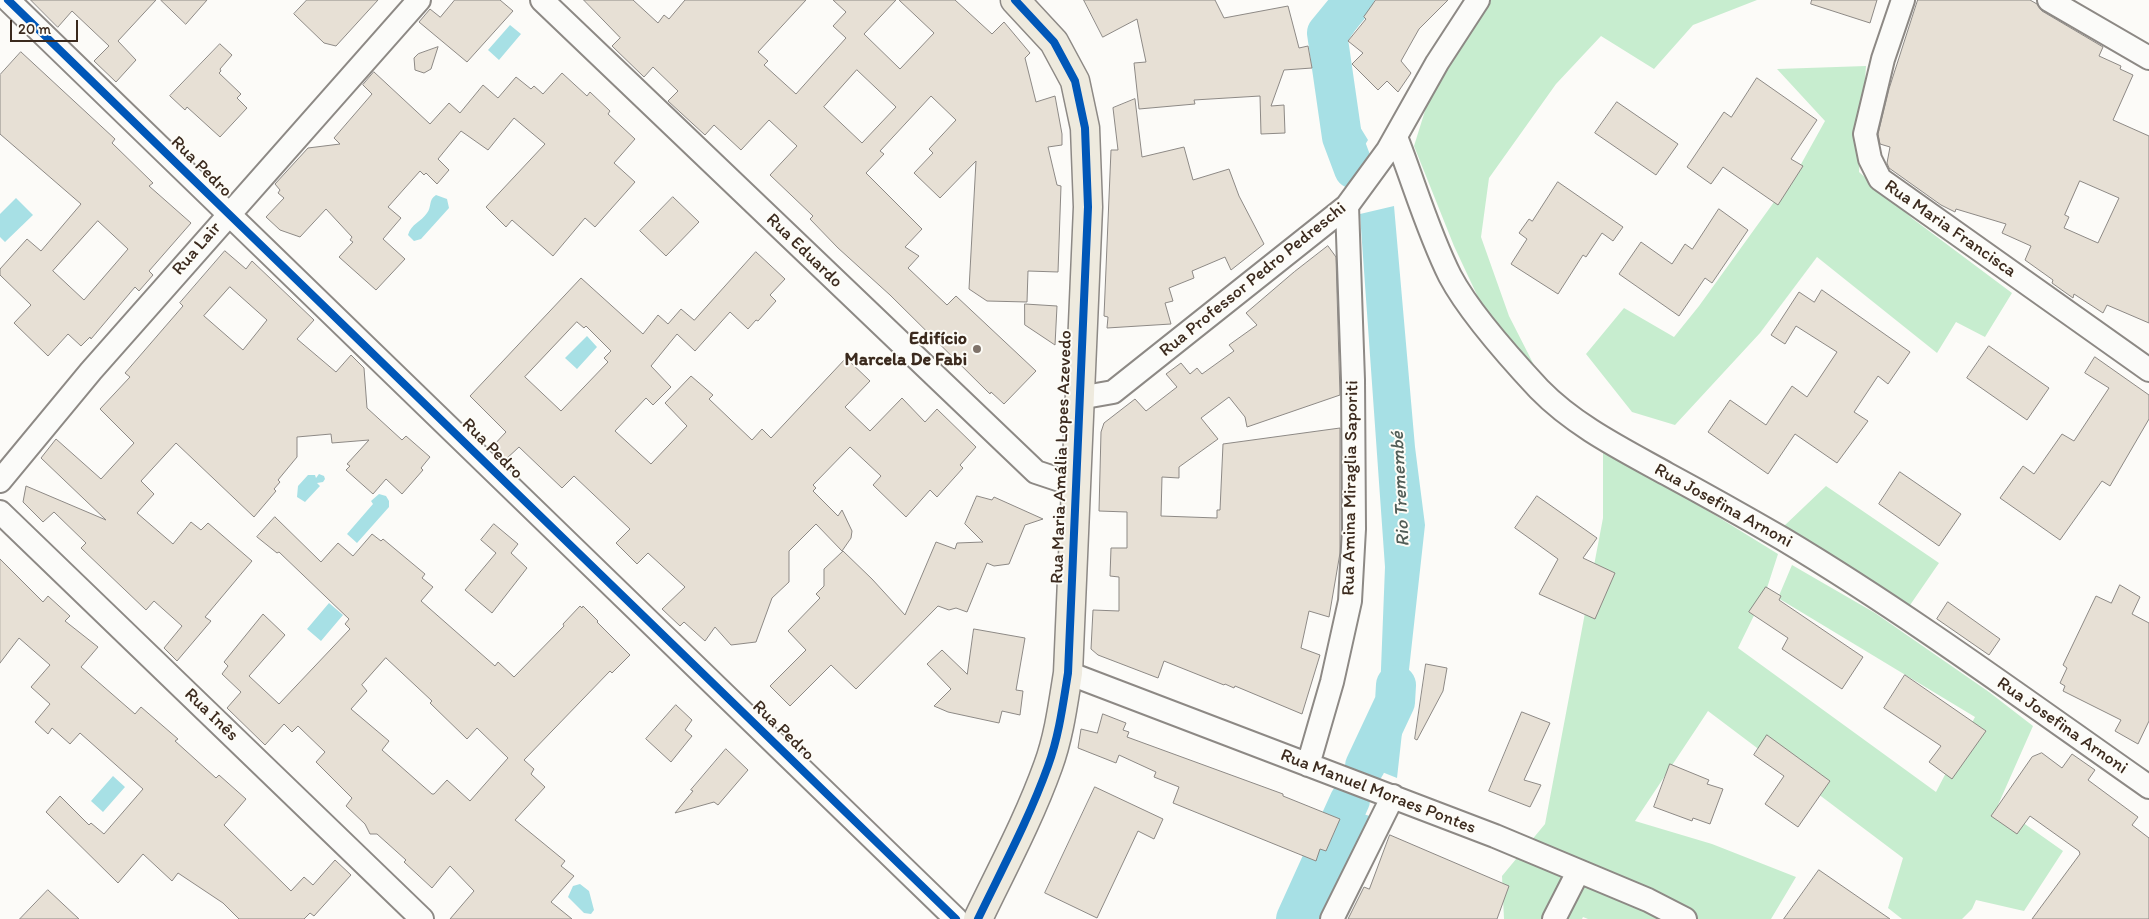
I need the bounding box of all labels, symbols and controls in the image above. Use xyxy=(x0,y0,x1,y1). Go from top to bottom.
scale bar xyxy=(12,10,80,42)
text: 20 m xyxy=(18,20,51,38)
street label: Rua Pedro xyxy=(166,132,236,202)
street label: Rua Maria Francisca xyxy=(1880,175,2020,283)
street label: Rua Professor Pedro Pedreschi xyxy=(1155,198,1351,362)
street label: Rua Eduardo xyxy=(761,209,847,293)
street label: Rua Lair xyxy=(168,218,226,280)
place label: Edifício Marcela De Fabi xyxy=(845,328,967,370)
street label: Rua Maria Amália Lopes Azevedo xyxy=(1047,330,1077,584)
marker: Edifício Marcela De Fabi xyxy=(971,343,983,355)
street label: Rua Amina Miraglia Saporiti xyxy=(1338,380,1364,596)
street label: Rua Pedro xyxy=(457,414,527,484)
water label: Rio Tremembé xyxy=(1387,431,1415,547)
street label: Rua Josefina Arnoni xyxy=(1650,459,1796,553)
street label: Rua Josefina Arnoni xyxy=(1992,673,2132,779)
street label: Rua Inês xyxy=(179,684,243,746)
street label: Rua Pedro xyxy=(747,696,819,766)
street label: Rua Manuel Moraes Pontes xyxy=(1277,745,1479,839)

